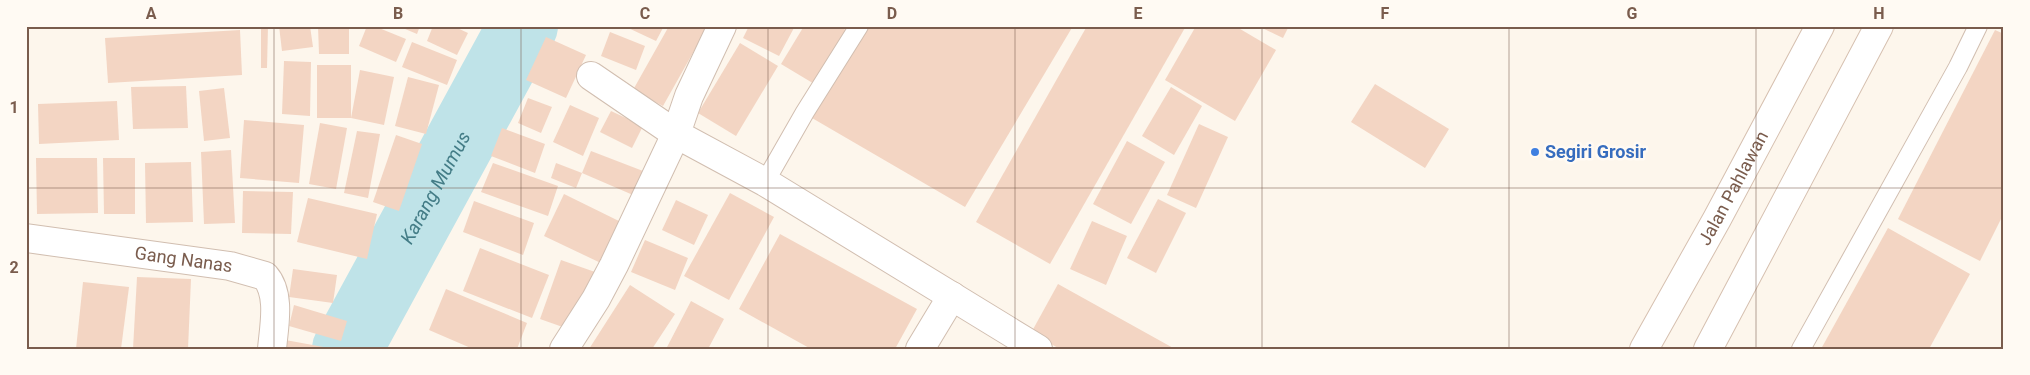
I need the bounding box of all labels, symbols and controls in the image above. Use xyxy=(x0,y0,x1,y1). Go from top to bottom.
text: A xyxy=(146,4,157,23)
text: B xyxy=(393,4,403,23)
text: C xyxy=(640,4,650,23)
text: D xyxy=(887,4,897,23)
text: E xyxy=(1134,4,1143,23)
text: F xyxy=(1381,4,1390,23)
text: G xyxy=(1627,4,1638,23)
text: H xyxy=(1873,4,1885,23)
text: 1 xyxy=(9,98,19,117)
water label: Karang Mumus xyxy=(396,127,475,248)
street label: Jalan Pahlawan xyxy=(1693,127,1772,249)
place label: Segiri Grosir xyxy=(1545,141,1646,162)
marker: Segiri Grosir xyxy=(1529,146,1541,158)
street label: Gang Nanas xyxy=(133,242,234,276)
text: 2 xyxy=(9,258,19,277)

